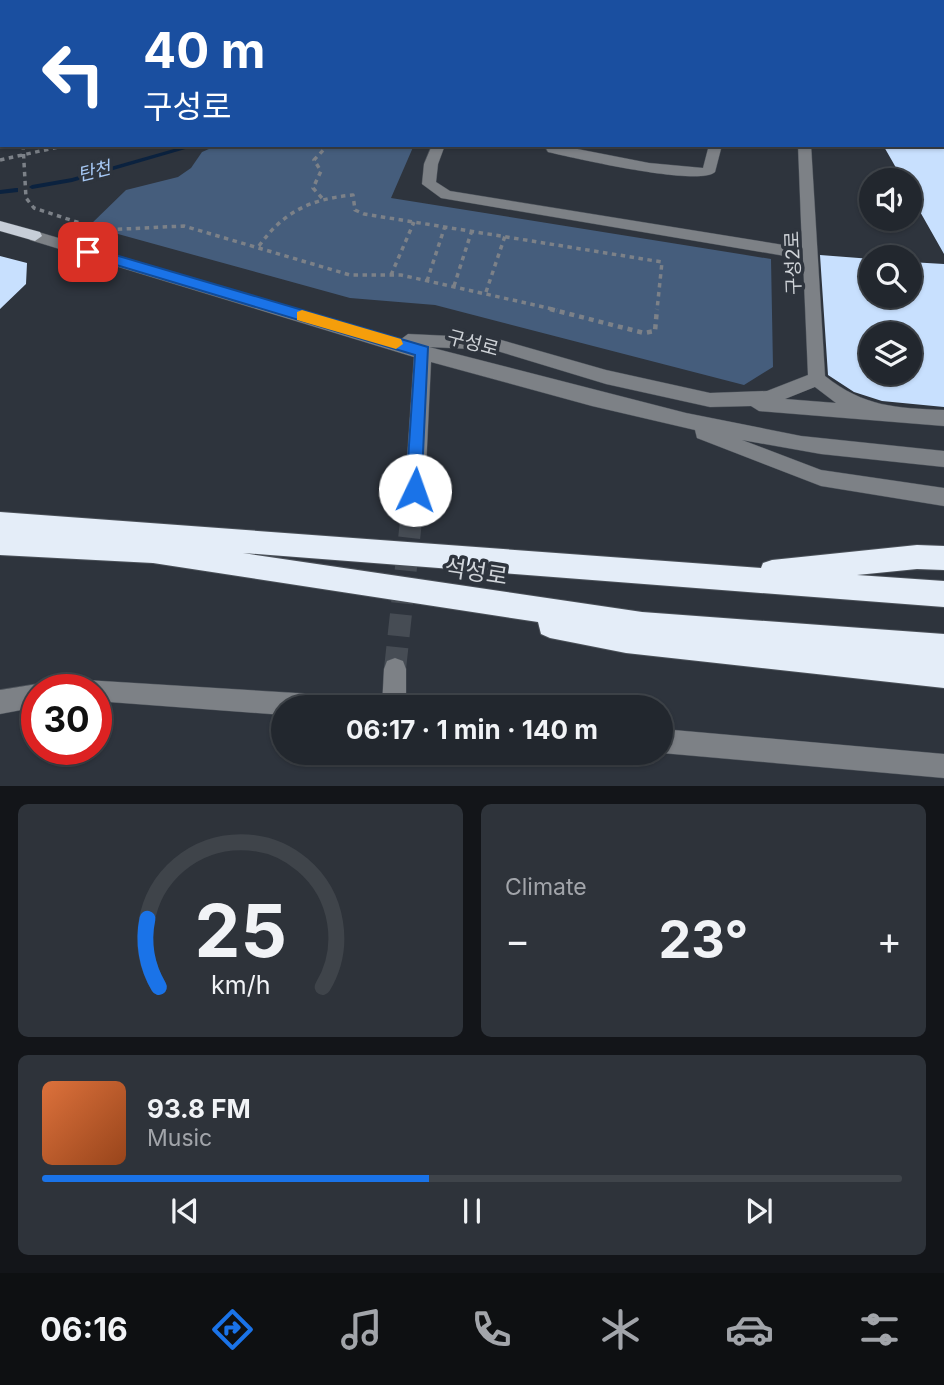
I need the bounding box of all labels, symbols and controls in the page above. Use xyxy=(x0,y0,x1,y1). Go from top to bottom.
text: 40 m xyxy=(143,21,266,80)
icon: left xyxy=(28,28,119,119)
text: 구성로 xyxy=(143,87,231,126)
water label: 탄천 xyxy=(75,156,115,185)
map controls xyxy=(859,168,922,385)
button: sound xyxy=(859,168,922,231)
pin xyxy=(58,222,118,282)
street label: 구성2로 xyxy=(780,231,806,295)
icon: arrive xyxy=(69,233,107,271)
button: search xyxy=(859,245,922,308)
button: layers xyxy=(859,322,922,385)
street label: 구성로 xyxy=(445,325,501,361)
position arrow xyxy=(378,453,452,527)
street label: 석성로 xyxy=(442,553,510,591)
speed limit sign: 30 xyxy=(21,674,112,765)
text: 06:17 · 1 min · 140 m xyxy=(346,714,598,745)
text: Climate xyxy=(505,873,587,901)
text: 25 xyxy=(194,886,287,975)
text: 23° xyxy=(659,908,748,971)
text: − xyxy=(505,917,530,963)
text: + xyxy=(877,917,902,963)
text: km/h xyxy=(211,969,270,999)
text: 93.8 FM xyxy=(147,1093,251,1124)
text: Music xyxy=(147,1124,212,1152)
icon: previous xyxy=(166,1192,204,1230)
icon: pause xyxy=(453,1192,491,1230)
icon: next xyxy=(740,1192,778,1230)
icon: directions xyxy=(208,1305,257,1354)
icon: music xyxy=(337,1305,386,1354)
icon: phone xyxy=(467,1305,516,1354)
icon: climate xyxy=(596,1305,645,1354)
icon: car xyxy=(725,1305,774,1354)
icon: filters xyxy=(855,1305,904,1354)
text: 06:16 xyxy=(40,1310,128,1349)

